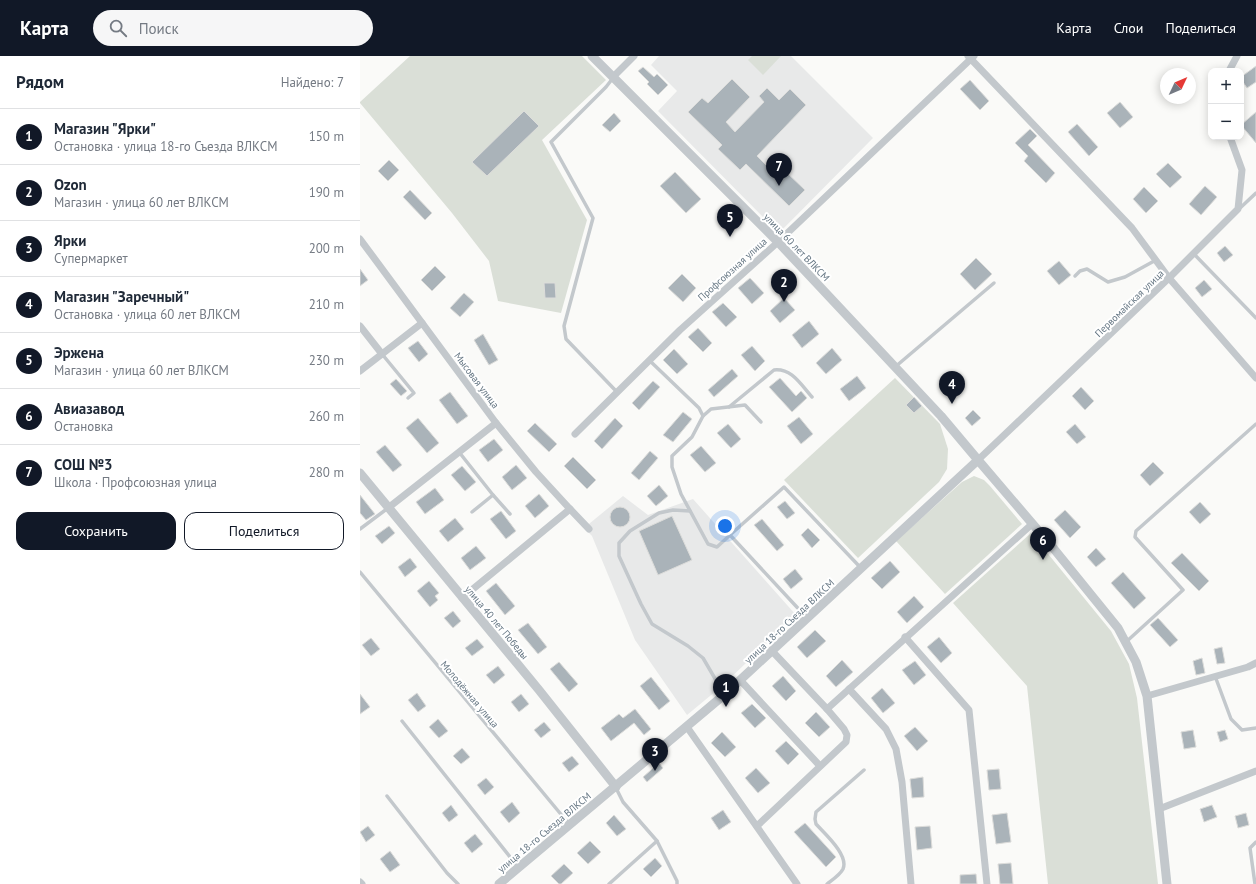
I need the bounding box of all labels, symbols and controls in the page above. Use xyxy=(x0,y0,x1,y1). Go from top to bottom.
search box xyxy=(93,10,373,46)
text: Карта xyxy=(20,16,69,40)
icon: search xyxy=(107,17,129,39)
text: Поиск xyxy=(139,19,179,38)
text: Карта xyxy=(1056,19,1092,37)
text: Слои xyxy=(1114,19,1143,37)
text: Поделиться xyxy=(1165,19,1236,37)
north arrow xyxy=(1160,68,1196,104)
map controls xyxy=(1208,68,1244,140)
button: + xyxy=(1208,68,1244,104)
text: Рядом xyxy=(16,71,64,93)
text: Найдено: 7 xyxy=(281,74,344,91)
button: − xyxy=(1208,104,1244,140)
text: Магазин "Ярки" xyxy=(54,119,156,138)
text: 1 xyxy=(25,128,33,145)
text: 150 m xyxy=(309,128,344,145)
text: Остановка · улица 18-го Съезда ВЛКСМ xyxy=(54,138,277,155)
pin: 7 xyxy=(766,153,792,186)
text: Ozon xyxy=(54,175,87,194)
text: 2 xyxy=(25,184,33,201)
text: 190 m xyxy=(309,184,344,201)
text: Магазин · улица 60 лет ВЛКСМ xyxy=(54,194,229,211)
pin: 5 xyxy=(717,204,743,237)
street label: улица 60 лет ВЛКСМ xyxy=(761,211,833,284)
text: Ярки xyxy=(54,231,86,250)
street label: Профсоюзная улица xyxy=(695,235,770,304)
text: 3 xyxy=(25,240,33,257)
text: 200 m xyxy=(309,240,344,257)
text: Супермаркет xyxy=(54,250,128,267)
street label: Первомайская улица xyxy=(1092,267,1167,340)
pin: 2 xyxy=(771,269,797,302)
text: Магазин "Заречный" xyxy=(54,287,189,306)
text: 4 xyxy=(25,296,33,313)
text: 210 m xyxy=(309,296,344,313)
text: Остановка · улица 60 лет ВЛКСМ xyxy=(54,306,240,323)
text: Эржена xyxy=(54,343,104,362)
street label: Мысовая улица xyxy=(451,350,502,411)
text: 5 xyxy=(25,352,33,369)
text: 230 m xyxy=(309,352,344,369)
text: Магазин · улица 60 лет ВЛКСМ xyxy=(54,362,229,379)
pin: 4 xyxy=(939,371,965,404)
text: Авиазавод xyxy=(54,399,124,418)
text: 6 xyxy=(25,408,33,425)
text: 260 m xyxy=(309,408,344,425)
text: Остановка xyxy=(54,418,113,435)
text: СОШ №3 xyxy=(54,455,113,474)
text: 7 xyxy=(25,464,33,481)
text: 280 m xyxy=(309,464,344,481)
text: Школа · Профсоюзная улица xyxy=(54,474,217,491)
button: Сохранить xyxy=(16,512,176,550)
button: Поделиться xyxy=(184,512,344,550)
your location xyxy=(715,516,735,536)
pin: 6 xyxy=(1030,527,1056,560)
street label: улица 18-го Съезда ВЛКСМ xyxy=(742,576,837,666)
street label: улица 40 лет Победы xyxy=(462,583,531,662)
street label: Молодёжная улица xyxy=(438,658,502,731)
pin: 1 xyxy=(713,674,739,707)
pin: 3 xyxy=(642,738,668,771)
street label: улица 18-го Съезда ВЛКСМ xyxy=(495,789,594,875)

